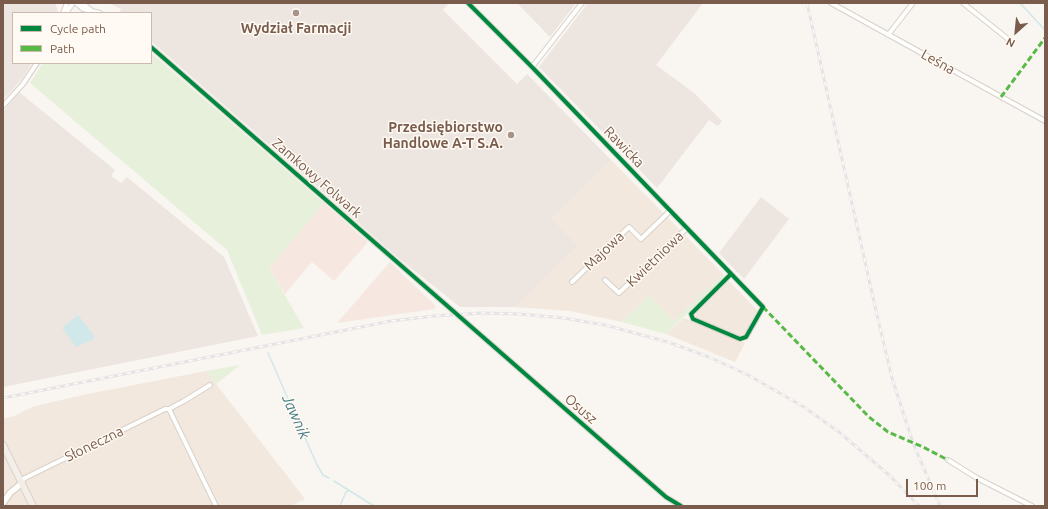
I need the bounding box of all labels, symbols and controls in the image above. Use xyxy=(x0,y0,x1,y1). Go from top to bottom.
marker: Wydział Farmacji xyxy=(291,8,301,18)
legend xyxy=(12,12,152,64)
north arrow xyxy=(996,12,1036,52)
place label: Wydział Farmacji xyxy=(241,20,351,36)
text: Cycle path xyxy=(50,22,106,35)
text: N xyxy=(1004,35,1017,50)
text: Path xyxy=(50,42,75,55)
street label: Leśna xyxy=(918,46,958,78)
place label: Przedsiębiorstwo Handlowe A-T S.A. xyxy=(383,119,503,152)
street label: Rawicka xyxy=(600,123,648,171)
marker: Przedsiębiorstwo Handlowe A-T S.A. xyxy=(506,130,516,140)
street label: Zamkowy Folwark xyxy=(269,135,365,221)
street label: Majowa xyxy=(581,228,627,274)
street label: Kwietniowa xyxy=(623,228,687,290)
street label: Osusz xyxy=(561,390,601,428)
water label: Jawnik xyxy=(278,392,314,442)
street label: Słoneczna xyxy=(62,423,126,465)
scale bar xyxy=(908,471,980,497)
text: 100 m xyxy=(913,479,946,492)

